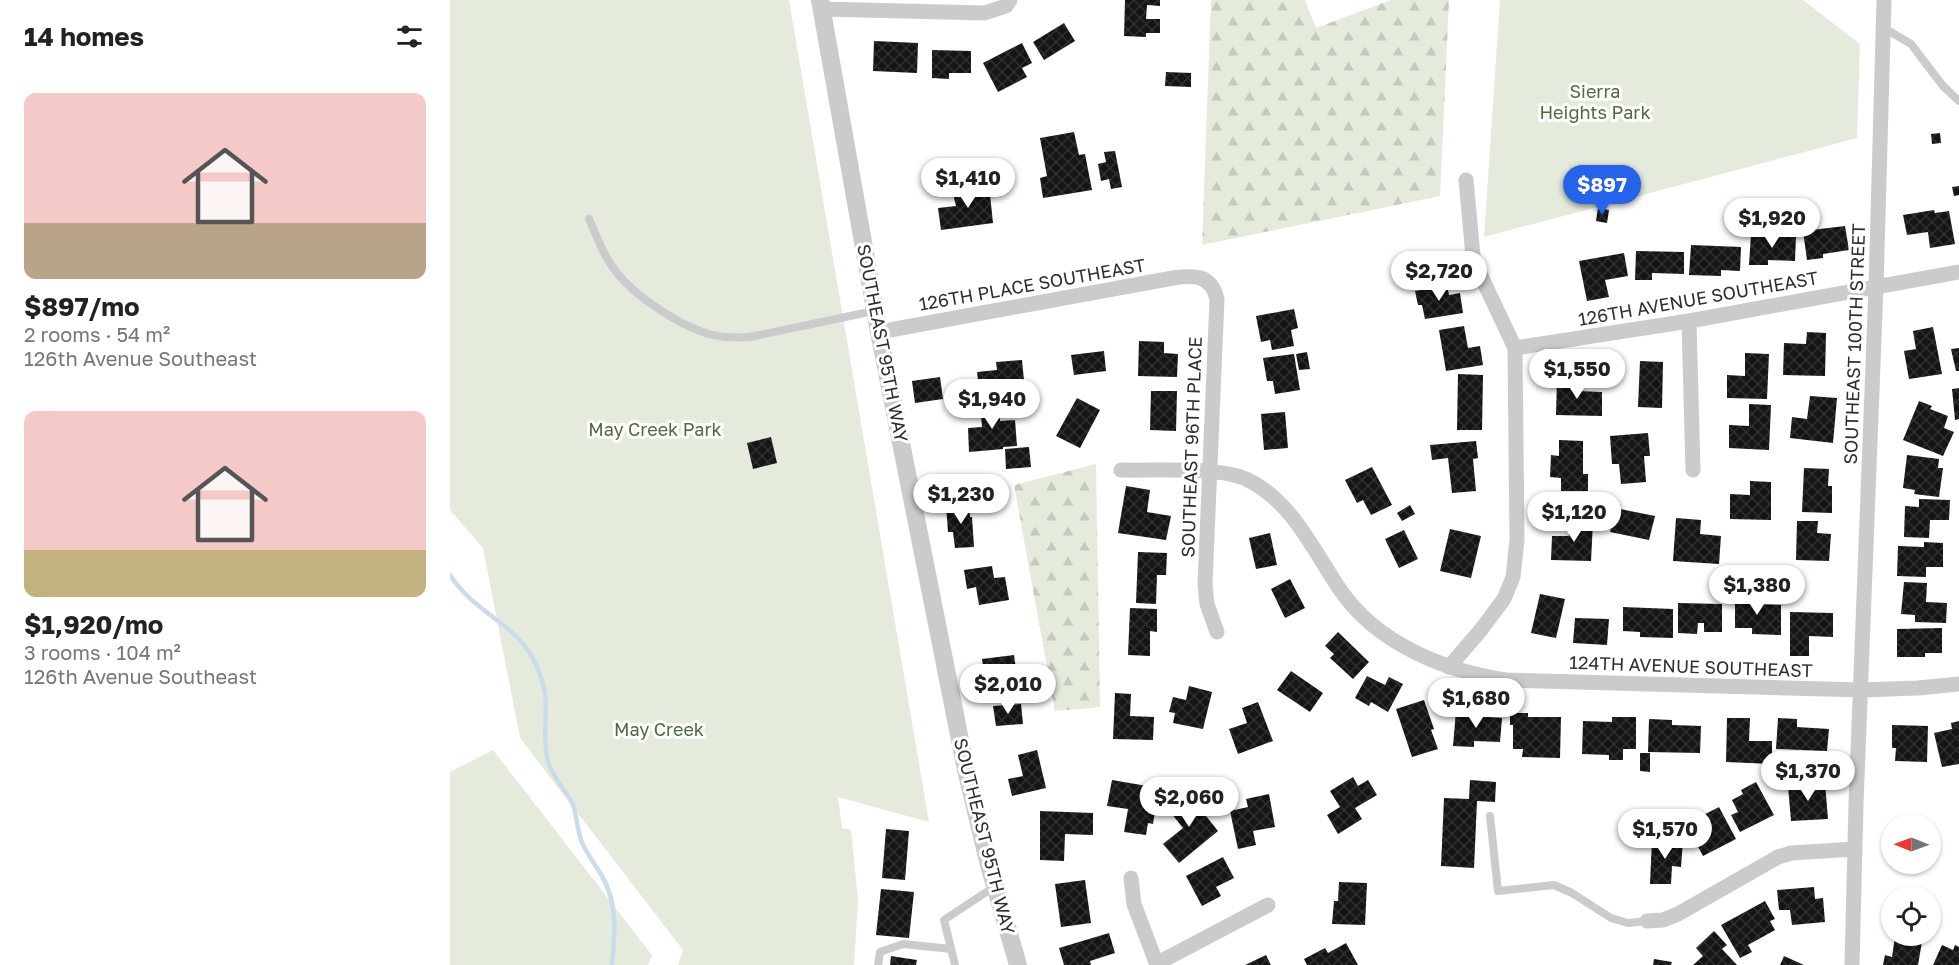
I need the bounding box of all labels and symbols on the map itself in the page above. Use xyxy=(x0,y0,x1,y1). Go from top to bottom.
park label: Sierra Heights Park xyxy=(1539,80,1651,123)
pin: $1,410 xyxy=(919,158,1017,209)
pin: $897 xyxy=(1566,165,1638,216)
pin: $1,920 xyxy=(1723,198,1821,249)
street label: SOUTHEAST 100TH STREET xyxy=(1839,223,1869,465)
street label: SOUTHEAST 95TH WAY xyxy=(853,242,913,444)
pin: $2,720 xyxy=(1390,251,1488,302)
street label: 126TH PLACE SOUTHEAST xyxy=(917,253,1147,315)
street label: 126TH AVENUE SOUTHEAST xyxy=(1576,266,1820,330)
street label: SOUTHEAST 96TH PLACE xyxy=(1176,336,1206,558)
pin: $1,550 xyxy=(1528,349,1626,400)
pin: $1,940 xyxy=(943,379,1041,430)
park label: May Creek Park xyxy=(588,418,722,440)
pin: $1,230 xyxy=(912,474,1010,525)
pin: $1,120 xyxy=(1525,492,1623,543)
pin: $1,380 xyxy=(1708,565,1806,616)
street label: 124TH AVENUE SOUTHEAST xyxy=(1569,651,1813,681)
pin: $2,010 xyxy=(959,664,1057,715)
pin: $1,680 xyxy=(1427,678,1525,729)
park label: May Creek xyxy=(614,718,704,740)
street label: SOUTHEAST 95TH WAY xyxy=(950,736,1020,937)
pin: $1,370 xyxy=(1759,751,1857,802)
pin: $2,060 xyxy=(1140,777,1238,828)
pin: $1,570 xyxy=(1616,809,1714,860)
north arrow xyxy=(1881,814,1941,874)

